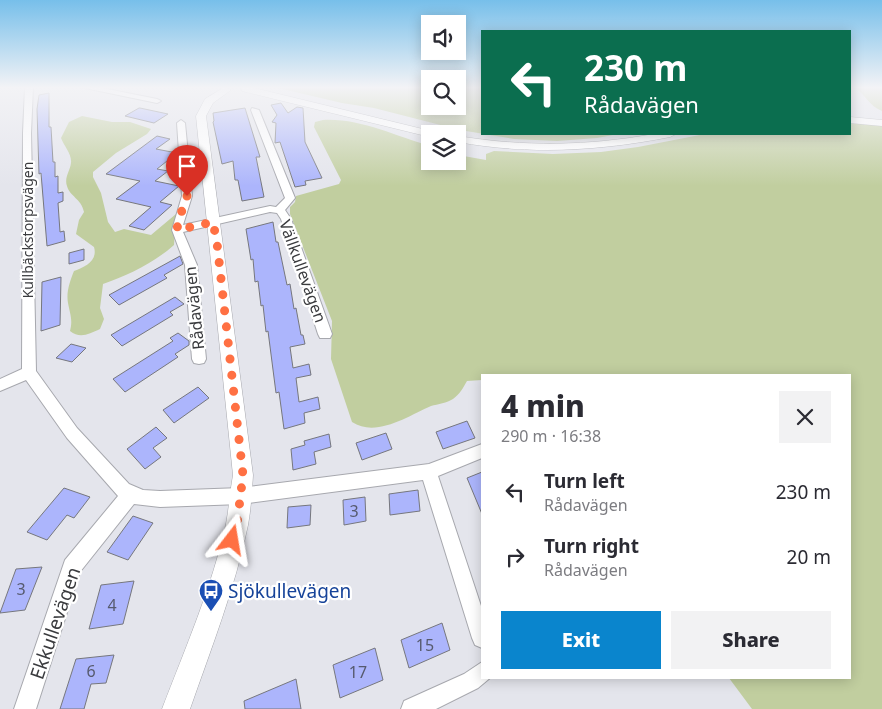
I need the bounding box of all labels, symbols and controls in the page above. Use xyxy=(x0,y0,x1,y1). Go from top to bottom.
map controls xyxy=(421,15,466,170)
button: sound xyxy=(421,15,466,60)
text: 230 m xyxy=(584,44,687,91)
icon: left xyxy=(501,50,566,115)
button: search xyxy=(421,70,466,115)
text: Rådavägen xyxy=(584,89,699,119)
button: layers xyxy=(421,125,466,170)
pin xyxy=(166,145,208,196)
icon: arrive xyxy=(173,152,201,180)
street label: Kullbäckstorpsvägen xyxy=(18,162,37,298)
street label: Vällkullevägen xyxy=(274,217,332,325)
street label: Rådavägen xyxy=(179,265,209,351)
text: 4 min xyxy=(501,385,585,426)
button: close xyxy=(779,391,831,443)
text: 290 m · 16:38 xyxy=(501,425,601,447)
text: Turn left xyxy=(544,468,625,494)
icon: left xyxy=(501,478,529,506)
text: 230 m xyxy=(776,479,831,505)
text: Rådavägen xyxy=(544,494,628,516)
house number: 3 xyxy=(349,500,359,522)
position arrow xyxy=(205,513,257,565)
text: Turn right xyxy=(544,533,639,559)
icon: right xyxy=(501,543,529,571)
text: 20 m xyxy=(787,544,831,570)
text: Rådavägen xyxy=(544,559,628,581)
street label: Ekkullevägen xyxy=(24,563,86,683)
house number: 3 xyxy=(16,578,26,600)
bus stop icon: Sjökullevägen xyxy=(198,578,224,612)
place label: Sjökullevägen xyxy=(228,578,351,604)
house number: 4 xyxy=(107,594,117,616)
button: Exit xyxy=(501,611,661,669)
button: Share xyxy=(671,611,831,669)
house number: 15 xyxy=(416,634,434,656)
house number: 6 xyxy=(86,660,96,682)
house number: 17 xyxy=(349,661,367,683)

